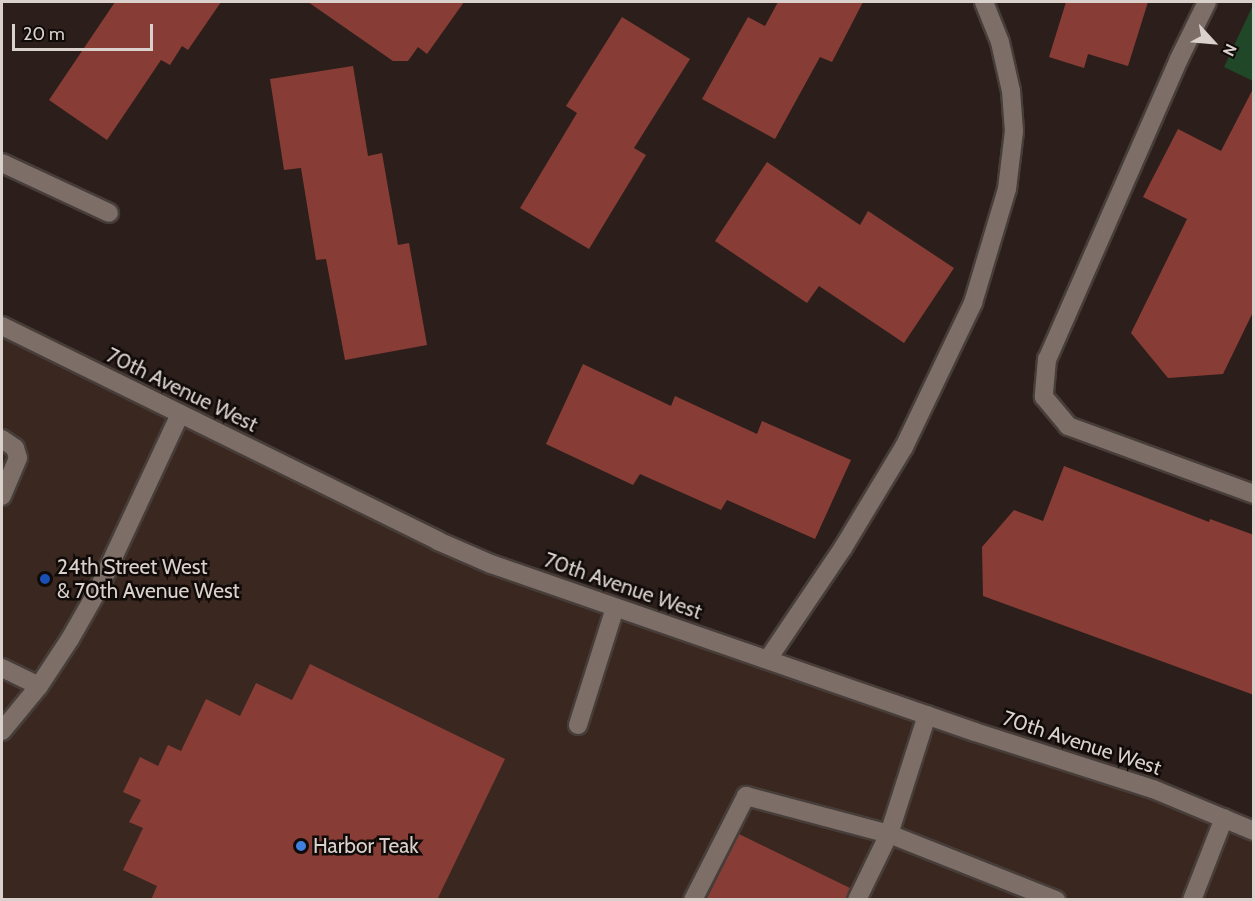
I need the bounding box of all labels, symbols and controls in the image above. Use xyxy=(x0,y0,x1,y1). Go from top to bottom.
scale bar xyxy=(15,12,156,50)
north arrow xyxy=(1183,12,1243,72)
text: 20 m xyxy=(23,23,65,45)
text: N xyxy=(1219,41,1241,59)
street label: 70th Avenue West xyxy=(102,342,262,438)
street label: 70th Avenue West xyxy=(541,547,705,625)
place label: 24th Street West & 70th Avenue West xyxy=(57,554,240,604)
marker: 24th Street West & 70th Avenue West xyxy=(38,572,52,586)
street label: 70th Avenue West xyxy=(1000,706,1164,780)
place label: Harbor Teak xyxy=(313,833,419,859)
marker: Harbor Teak xyxy=(294,839,308,853)

